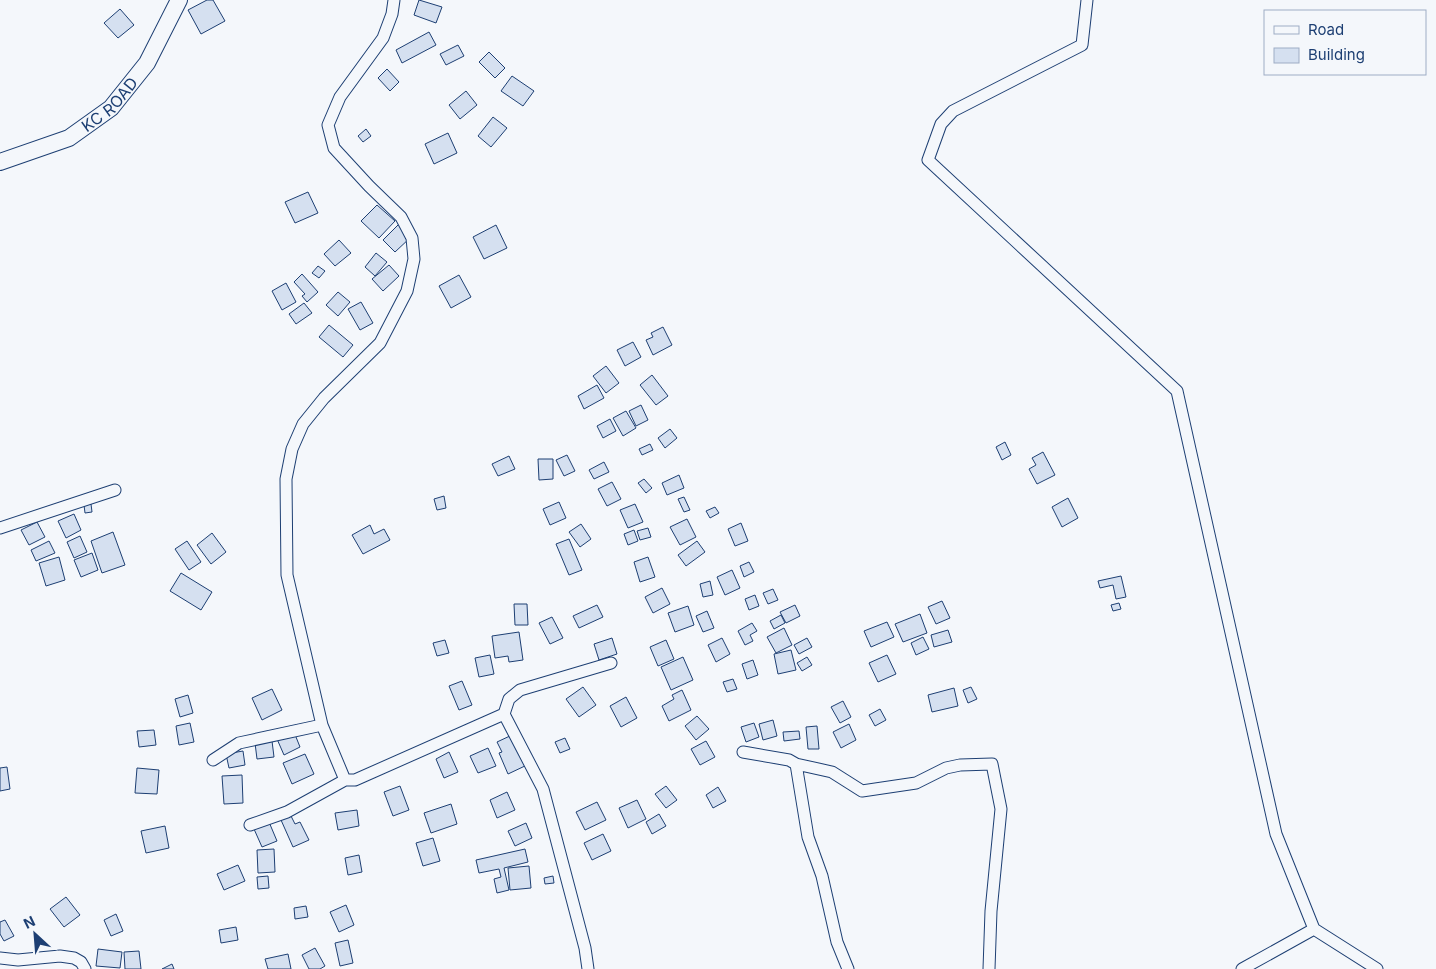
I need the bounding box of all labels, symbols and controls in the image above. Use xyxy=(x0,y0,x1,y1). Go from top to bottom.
legend xyxy=(1264,10,1426,75)
text: Road xyxy=(1308,20,1344,39)
text: Building xyxy=(1308,45,1365,64)
street label: KC ROAD xyxy=(77,73,142,136)
north arrow xyxy=(10,909,60,959)
text: N xyxy=(21,912,38,932)

